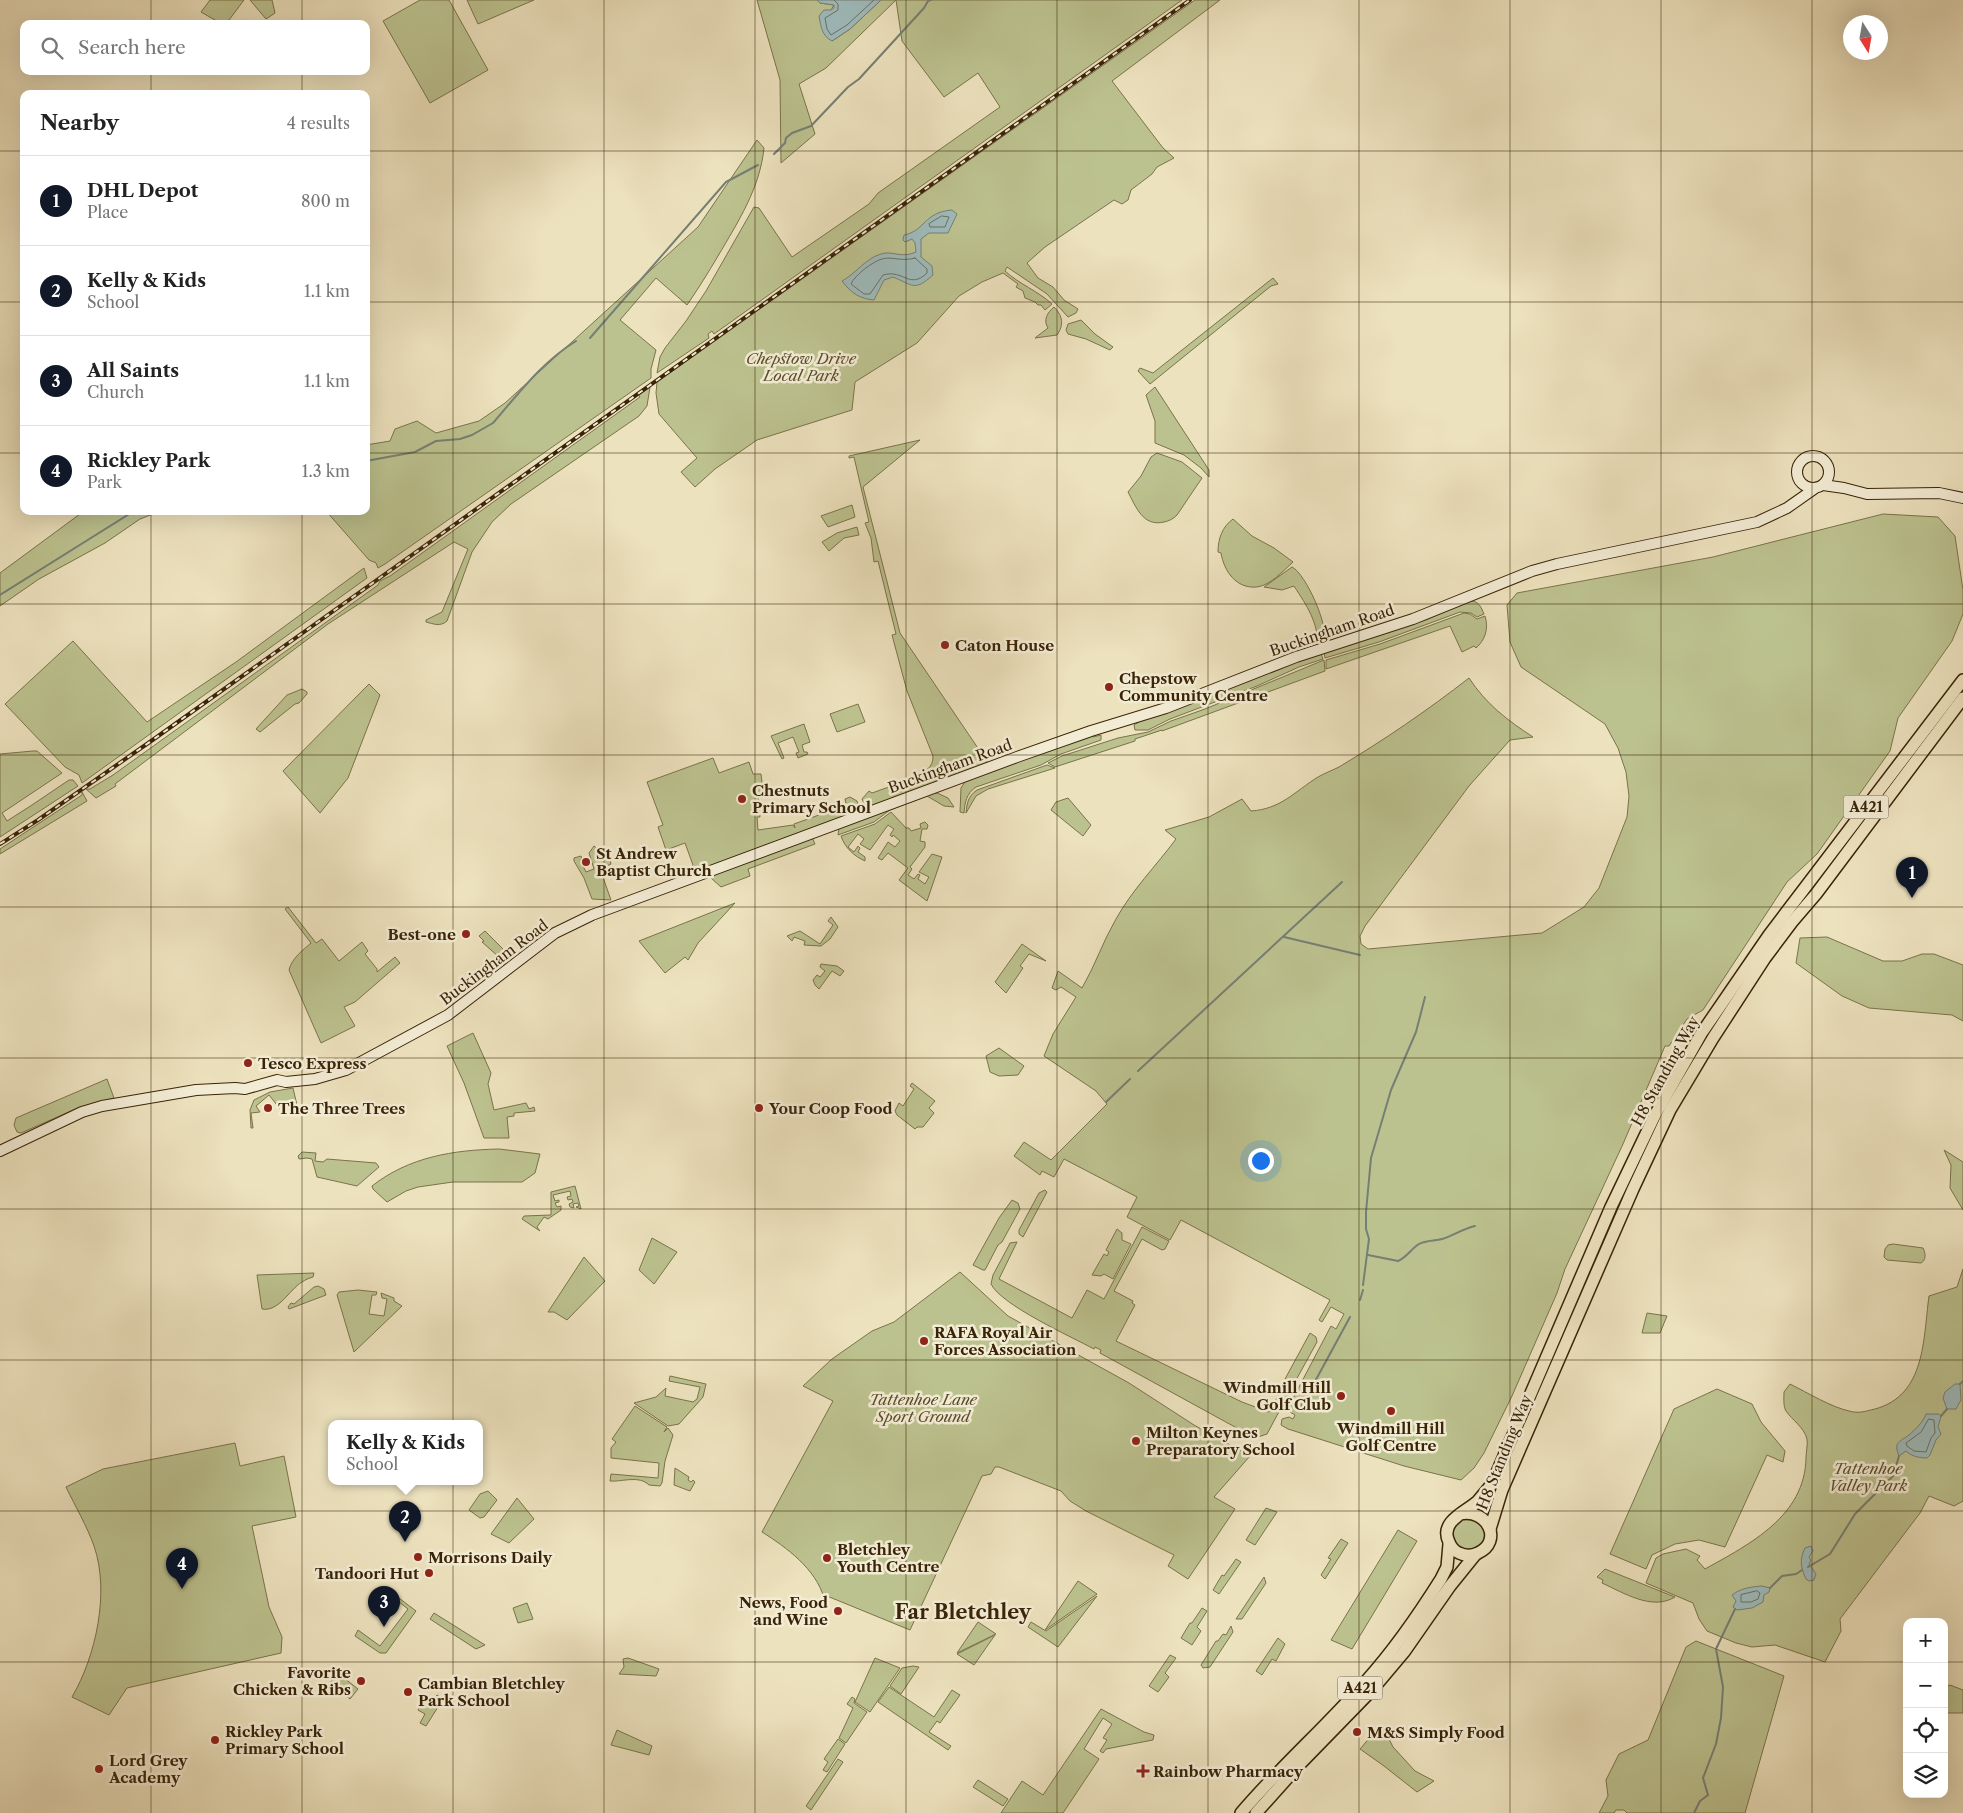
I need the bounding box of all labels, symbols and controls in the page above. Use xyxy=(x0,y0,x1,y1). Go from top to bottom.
north arrow xyxy=(1843,15,1888,60)
search box xyxy=(20,20,370,75)
icon: search xyxy=(38,34,66,62)
text: Search here xyxy=(78,36,186,59)
text: Nearby xyxy=(40,110,119,135)
text: 4 results xyxy=(287,113,350,133)
text: DHL Depot xyxy=(87,179,198,202)
text: 1 xyxy=(52,191,60,211)
text: 800 m xyxy=(301,191,350,211)
text: Place xyxy=(87,202,128,222)
text: Kelly & Kids xyxy=(87,269,206,292)
text: 2 xyxy=(51,281,61,301)
text: 1.1 km xyxy=(304,281,350,301)
text: School xyxy=(87,292,139,312)
park label: Chepstow Drive Local Park xyxy=(746,349,857,385)
text: All Saints xyxy=(87,359,179,382)
text: 3 xyxy=(51,371,61,391)
text: 1.1 km xyxy=(304,371,350,391)
text: Church xyxy=(87,382,144,402)
text: Rickley Park xyxy=(87,449,210,472)
text: 4 xyxy=(51,461,61,481)
text: 1.3 km xyxy=(302,461,350,481)
text: Park xyxy=(87,472,122,492)
street label: Buckingham Road xyxy=(1267,600,1397,660)
place label: Caton House xyxy=(955,636,1054,655)
marker: Caton House xyxy=(939,639,951,651)
place label: Chepstow Community Centre xyxy=(1119,669,1268,705)
marker: Chepstow Community Centre xyxy=(1103,681,1115,693)
street label: Buckingham Road xyxy=(885,735,1015,797)
place label: Chestnuts Primary School xyxy=(752,781,871,817)
marker: Chestnuts Primary School xyxy=(736,793,748,805)
road number: A421 xyxy=(1844,796,1888,819)
place label: St Andrew Baptist Church xyxy=(596,844,713,880)
marker: St Andrew Baptist Church xyxy=(580,856,592,868)
pin: 1 xyxy=(1896,857,1928,898)
street label: Buckingham Road xyxy=(436,915,552,1009)
place label: Best-one xyxy=(388,925,456,944)
marker: Best-one xyxy=(460,928,472,940)
street label: H8 Standing Way xyxy=(1627,1012,1703,1129)
place label: Tesco Express xyxy=(258,1054,366,1073)
marker: Tesco Express xyxy=(242,1057,254,1069)
place label: The Three Trees xyxy=(278,1099,405,1118)
place label: Your Coop Food xyxy=(768,1099,892,1118)
marker: The Three Trees xyxy=(262,1102,274,1114)
marker: Your Coop Food xyxy=(753,1102,765,1114)
your location xyxy=(1248,1148,1274,1174)
place label: RAFA Royal Air Forces Association xyxy=(934,1323,1077,1359)
marker: RAFA Royal Air Forces Association xyxy=(918,1335,930,1347)
place label: Windmill Hill Golf Club xyxy=(1222,1378,1331,1414)
park label: Tattenhoe Lane Sport Ground xyxy=(869,1390,978,1426)
marker: Windmill Hill Golf Club xyxy=(1335,1390,1347,1402)
street label: H8 Standing Way xyxy=(1472,1391,1536,1512)
marker: Windmill Hill Golf Centre xyxy=(1385,1405,1397,1417)
place label: Windmill Hill Golf Centre xyxy=(1336,1419,1445,1455)
popup xyxy=(328,1420,483,1485)
place label: Milton Keynes Preparatory School xyxy=(1146,1423,1295,1459)
text: Kelly & Kids xyxy=(346,1431,465,1454)
marker: Milton Keynes Preparatory School xyxy=(1130,1435,1142,1447)
text: School xyxy=(346,1454,398,1474)
park label: Tattenhoe Valley Park xyxy=(1829,1459,1908,1495)
pin: 2 xyxy=(389,1501,421,1542)
place label: Bletchley Youth Centre xyxy=(836,1540,939,1576)
pin: 4 xyxy=(166,1548,198,1589)
place label: Morrisons Daily xyxy=(428,1548,553,1567)
marker: Morrisons Daily xyxy=(412,1551,424,1563)
marker: Bletchley Youth Centre xyxy=(821,1552,833,1564)
place label: Tandoori Hut xyxy=(315,1564,419,1583)
marker: Tandoori Hut xyxy=(423,1567,435,1579)
pin: 3 xyxy=(368,1586,400,1627)
place label: News, Food and Wine xyxy=(739,1593,828,1629)
district label: Far Bletchley xyxy=(895,1600,1032,1624)
marker: News, Food and Wine xyxy=(832,1605,844,1617)
map controls xyxy=(1903,1618,1948,1798)
button: + xyxy=(1903,1618,1948,1663)
place label: Favorite Chicken & Ribs xyxy=(233,1663,351,1699)
button: − xyxy=(1903,1663,1948,1708)
place label: Cambian Bletchley Park School xyxy=(418,1674,565,1710)
marker: Favorite Chicken & Ribs xyxy=(355,1675,367,1687)
road number: A421 xyxy=(1338,1676,1382,1700)
marker: Cambian Bletchley Park School xyxy=(402,1686,414,1698)
button: locate xyxy=(1903,1708,1948,1753)
place label: Rickley Park Primary School xyxy=(225,1722,344,1758)
place label: M&S Simply Food xyxy=(1367,1723,1505,1742)
marker: M&S Simply Food xyxy=(1351,1726,1363,1738)
marker: Rickley Park Primary School xyxy=(209,1734,221,1746)
place label: Lord Grey Academy xyxy=(108,1751,188,1787)
button: layers xyxy=(1903,1753,1948,1798)
place label: Rainbow Pharmacy xyxy=(1153,1762,1304,1781)
marker: Lord Grey Academy xyxy=(93,1763,105,1775)
marker: Rainbow Pharmacy xyxy=(1137,1765,1149,1777)

